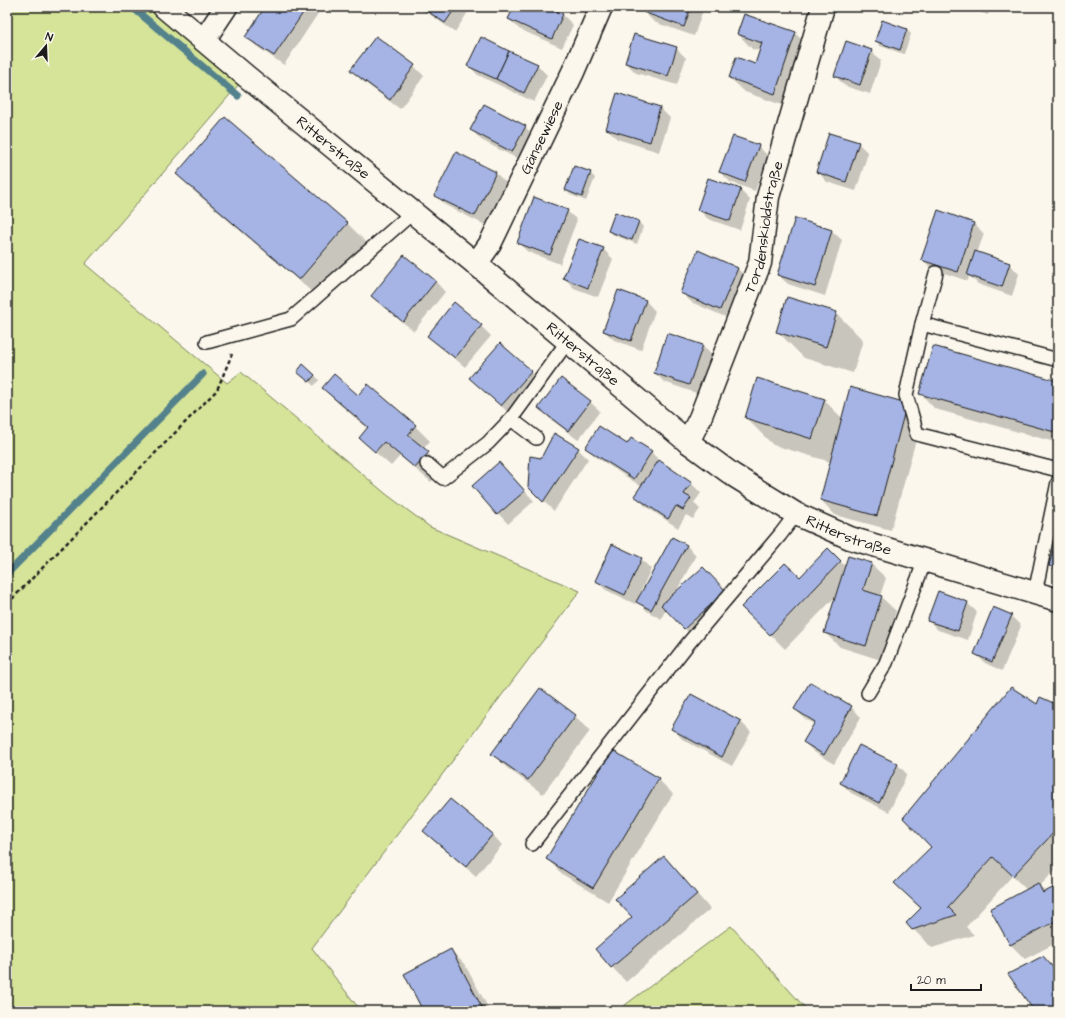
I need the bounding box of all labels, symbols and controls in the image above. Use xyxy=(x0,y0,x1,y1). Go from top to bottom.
north arrow xyxy=(26,26,66,66)
text: N xyxy=(43,29,55,45)
street label: Gänsewiese xyxy=(515,97,569,178)
street label: Ritterstraße xyxy=(292,111,374,184)
street label: Tordenskioldstraße xyxy=(739,159,789,297)
street label: Ritterstraße xyxy=(542,317,624,391)
street label: Ritterstraße xyxy=(803,510,894,561)
scale bar xyxy=(911,966,981,992)
text: 20 m xyxy=(917,972,946,989)

